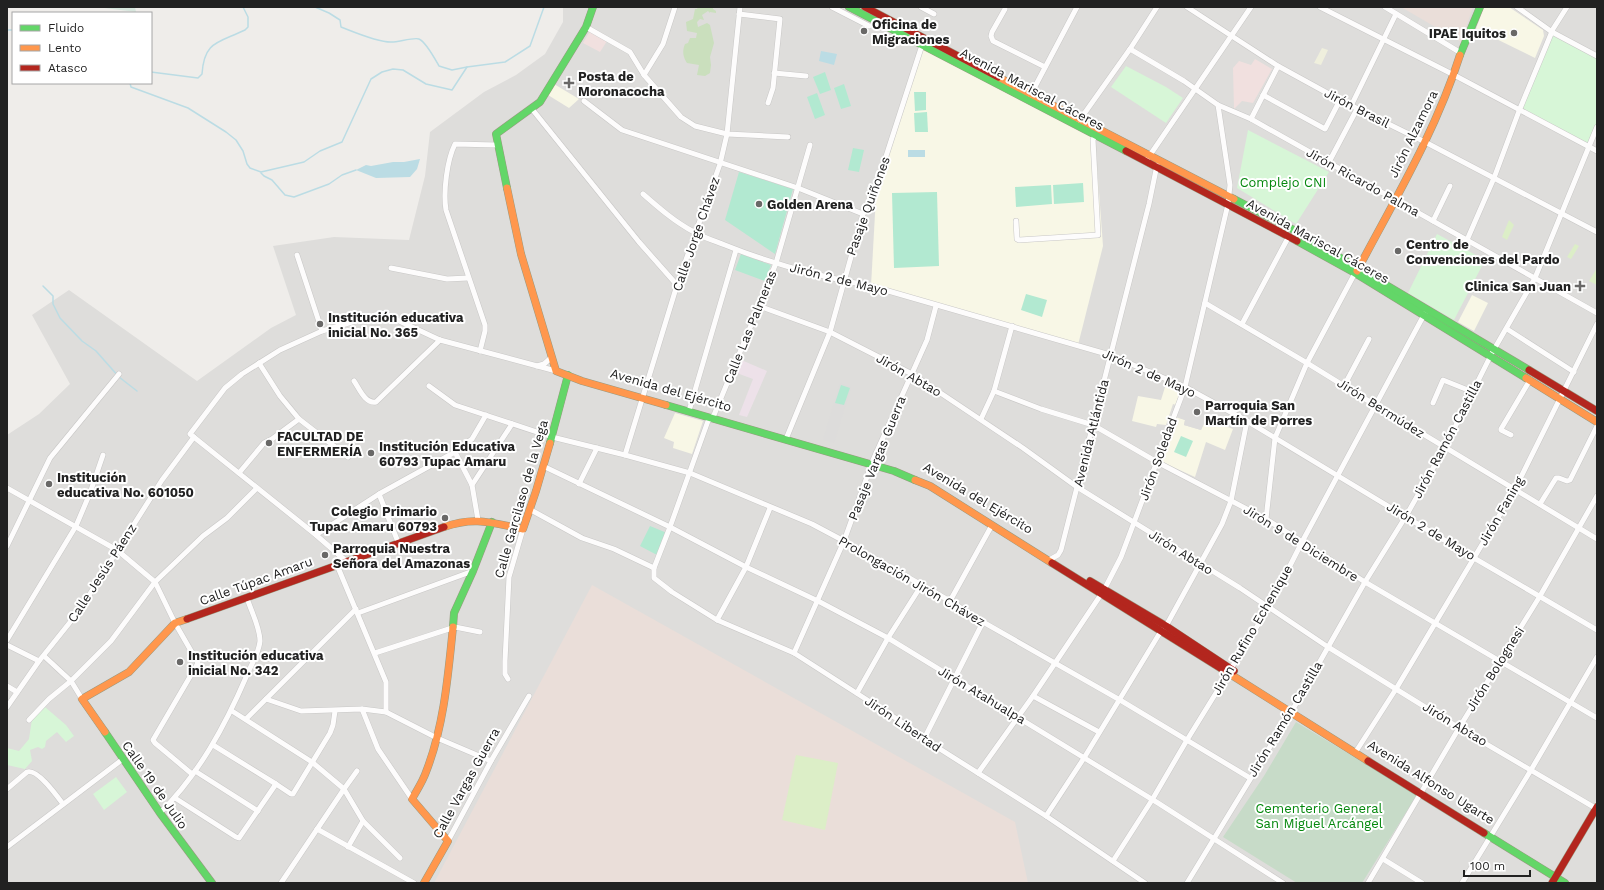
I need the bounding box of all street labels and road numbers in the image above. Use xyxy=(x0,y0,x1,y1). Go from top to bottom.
street label: Avenida Mariscal Cáceres xyxy=(958,45,1107,133)
street label: Jirón Brasil xyxy=(1322,85,1392,131)
street label: Jirón Alzamora xyxy=(1385,87,1441,180)
street label: Jirón Ricardo Palma xyxy=(1304,145,1423,220)
street label: Pasaje Quiñones xyxy=(843,154,893,258)
street label: Calle Jorge Chávez xyxy=(669,175,723,293)
street label: Avenida Mariscal Cáceres xyxy=(1244,195,1392,287)
street label: Jirón 2 de Mayo xyxy=(788,260,890,299)
street label: Calle Las Palmeras xyxy=(720,268,780,386)
street label: Jirón 2 de Mayo xyxy=(1100,346,1198,400)
street label: Jirón Abtao xyxy=(874,350,944,400)
street label: Avenida del Ejército xyxy=(609,365,734,415)
street label: Jirón Bermúdez xyxy=(1334,375,1428,441)
street label: Avenida Atlántida xyxy=(1070,377,1112,488)
street label: Jirón Ramón Castilla xyxy=(1409,377,1485,501)
street label: Pasaje Vargas Guerra xyxy=(845,393,909,522)
street label: Jirón Soledad xyxy=(1136,415,1180,503)
street label: Calle Garcilaso de la Vega xyxy=(491,418,551,580)
street label: Avenida del Ejército xyxy=(920,459,1036,537)
street label: Jirón Faning xyxy=(1475,474,1527,548)
street label: Jirón 2 de Mayo xyxy=(1384,499,1478,563)
street label: Jirón 9 de Diciembre xyxy=(1241,501,1361,585)
street label: Calle Jesús Páenz xyxy=(65,521,140,625)
street label: Jirón Abtao xyxy=(1146,526,1216,578)
street label: Prolongación Jirón Chávez xyxy=(836,533,988,629)
street label: Calle Túpac Amaru xyxy=(197,554,315,608)
street label: Jirón Rufino Echenique xyxy=(1209,562,1295,698)
street label: Jirón Bolognesi xyxy=(1463,624,1527,714)
street label: Jirón Ramón Castilla xyxy=(1245,658,1326,780)
street label: Jirón Atahualpa xyxy=(936,663,1029,727)
street label: Jirón Libertad xyxy=(862,693,944,755)
street label: Jirón Abtao xyxy=(1420,699,1490,749)
street label: Calle Vargas Guerra xyxy=(429,725,503,841)
street label: Avenida Alfonso Ugarte xyxy=(1365,737,1497,827)
street label: Calle 19 de Julio xyxy=(119,738,191,832)

